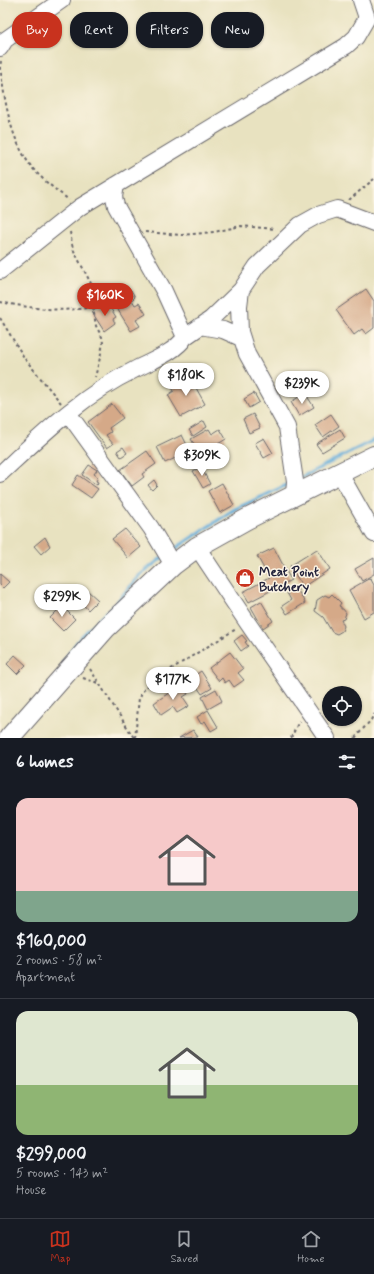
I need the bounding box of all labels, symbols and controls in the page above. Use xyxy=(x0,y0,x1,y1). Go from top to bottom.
chip: Buy xyxy=(12,12,62,48)
chip: Rent xyxy=(70,12,128,48)
chip: Filters xyxy=(136,12,203,48)
chip: New xyxy=(211,12,264,48)
pin: $160K xyxy=(77,283,133,317)
text: $160K xyxy=(86,287,124,304)
pin: $180K xyxy=(158,363,214,397)
text: $180K xyxy=(167,367,205,384)
pin: $239K xyxy=(274,371,330,405)
text: $239K xyxy=(284,375,320,392)
pin: $309K xyxy=(174,443,230,477)
text: $309K xyxy=(184,447,220,464)
place label: Meat Point Butchery xyxy=(259,564,319,596)
shop icon: Meat Point Butchery xyxy=(234,567,256,589)
pin: $299K xyxy=(34,584,90,618)
text: $299K xyxy=(43,588,81,605)
pin: $177K xyxy=(145,667,201,701)
text: $177K xyxy=(155,671,191,688)
map controls xyxy=(322,686,362,726)
button: locate xyxy=(322,686,362,726)
text: 6 homes xyxy=(16,751,74,773)
icon: filters xyxy=(336,751,358,773)
icon: home xyxy=(151,824,223,896)
text: $160,000 xyxy=(16,930,86,952)
text: 2 rooms · 58 m² xyxy=(16,952,103,969)
text: Apartment xyxy=(16,969,75,986)
icon: home xyxy=(151,1037,223,1109)
text: $299,000 xyxy=(16,1143,87,1165)
text: 5 rooms · 143 m² xyxy=(16,1165,108,1182)
text: House xyxy=(16,1182,47,1199)
tab: Map xyxy=(49,1228,71,1266)
tab: Saved xyxy=(170,1228,198,1266)
tab: Home xyxy=(297,1228,325,1266)

